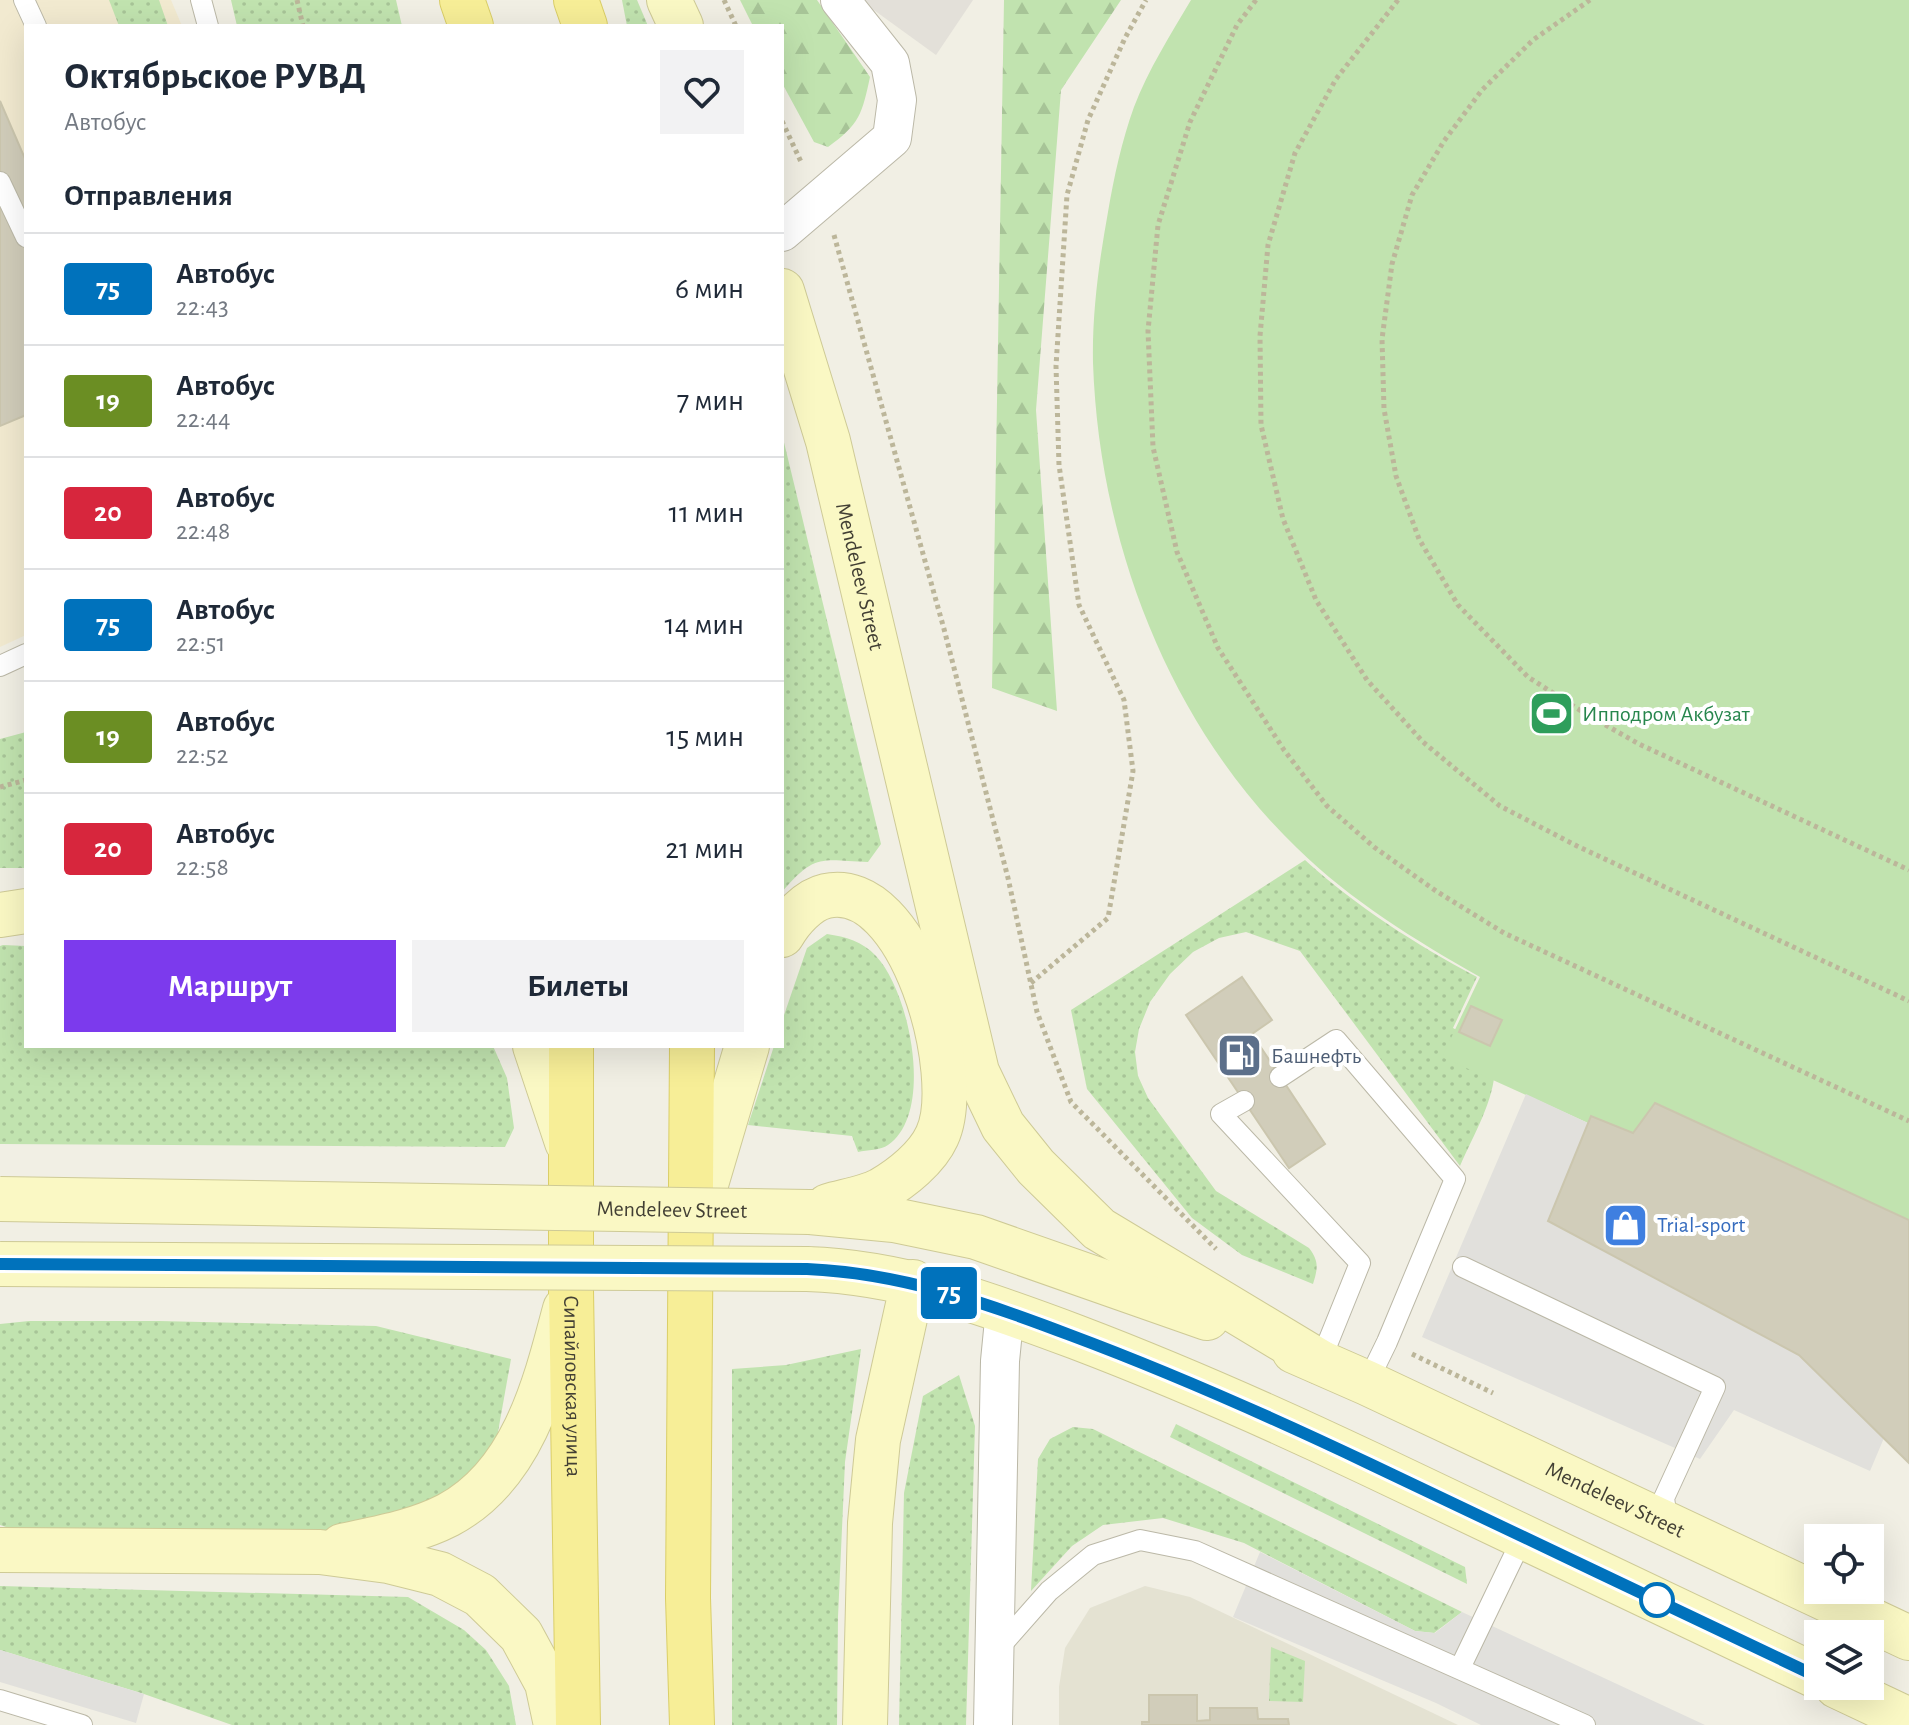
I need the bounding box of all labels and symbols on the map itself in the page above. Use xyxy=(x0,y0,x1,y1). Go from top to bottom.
street label: Mendeleev Street xyxy=(832,501,888,652)
sports icon: Ипподром Акбузат xyxy=(1527,690,1575,738)
place label: Ипподром Акбузат xyxy=(1582,703,1751,725)
fuel station icon: Башнефть xyxy=(1216,1032,1264,1080)
place label: Башнефть xyxy=(1271,1045,1362,1067)
street label: Mendeleev Street xyxy=(596,1198,747,1222)
shop icon: Trial-sport xyxy=(1602,1201,1650,1249)
place label: Trial-sport xyxy=(1657,1214,1745,1236)
line badge: 75 xyxy=(913,1267,985,1319)
street label: Сипайловская улица xyxy=(560,1295,585,1477)
street label: Mendeleev Street xyxy=(1542,1458,1688,1542)
unlabelled marker xyxy=(1640,1583,1674,1617)

